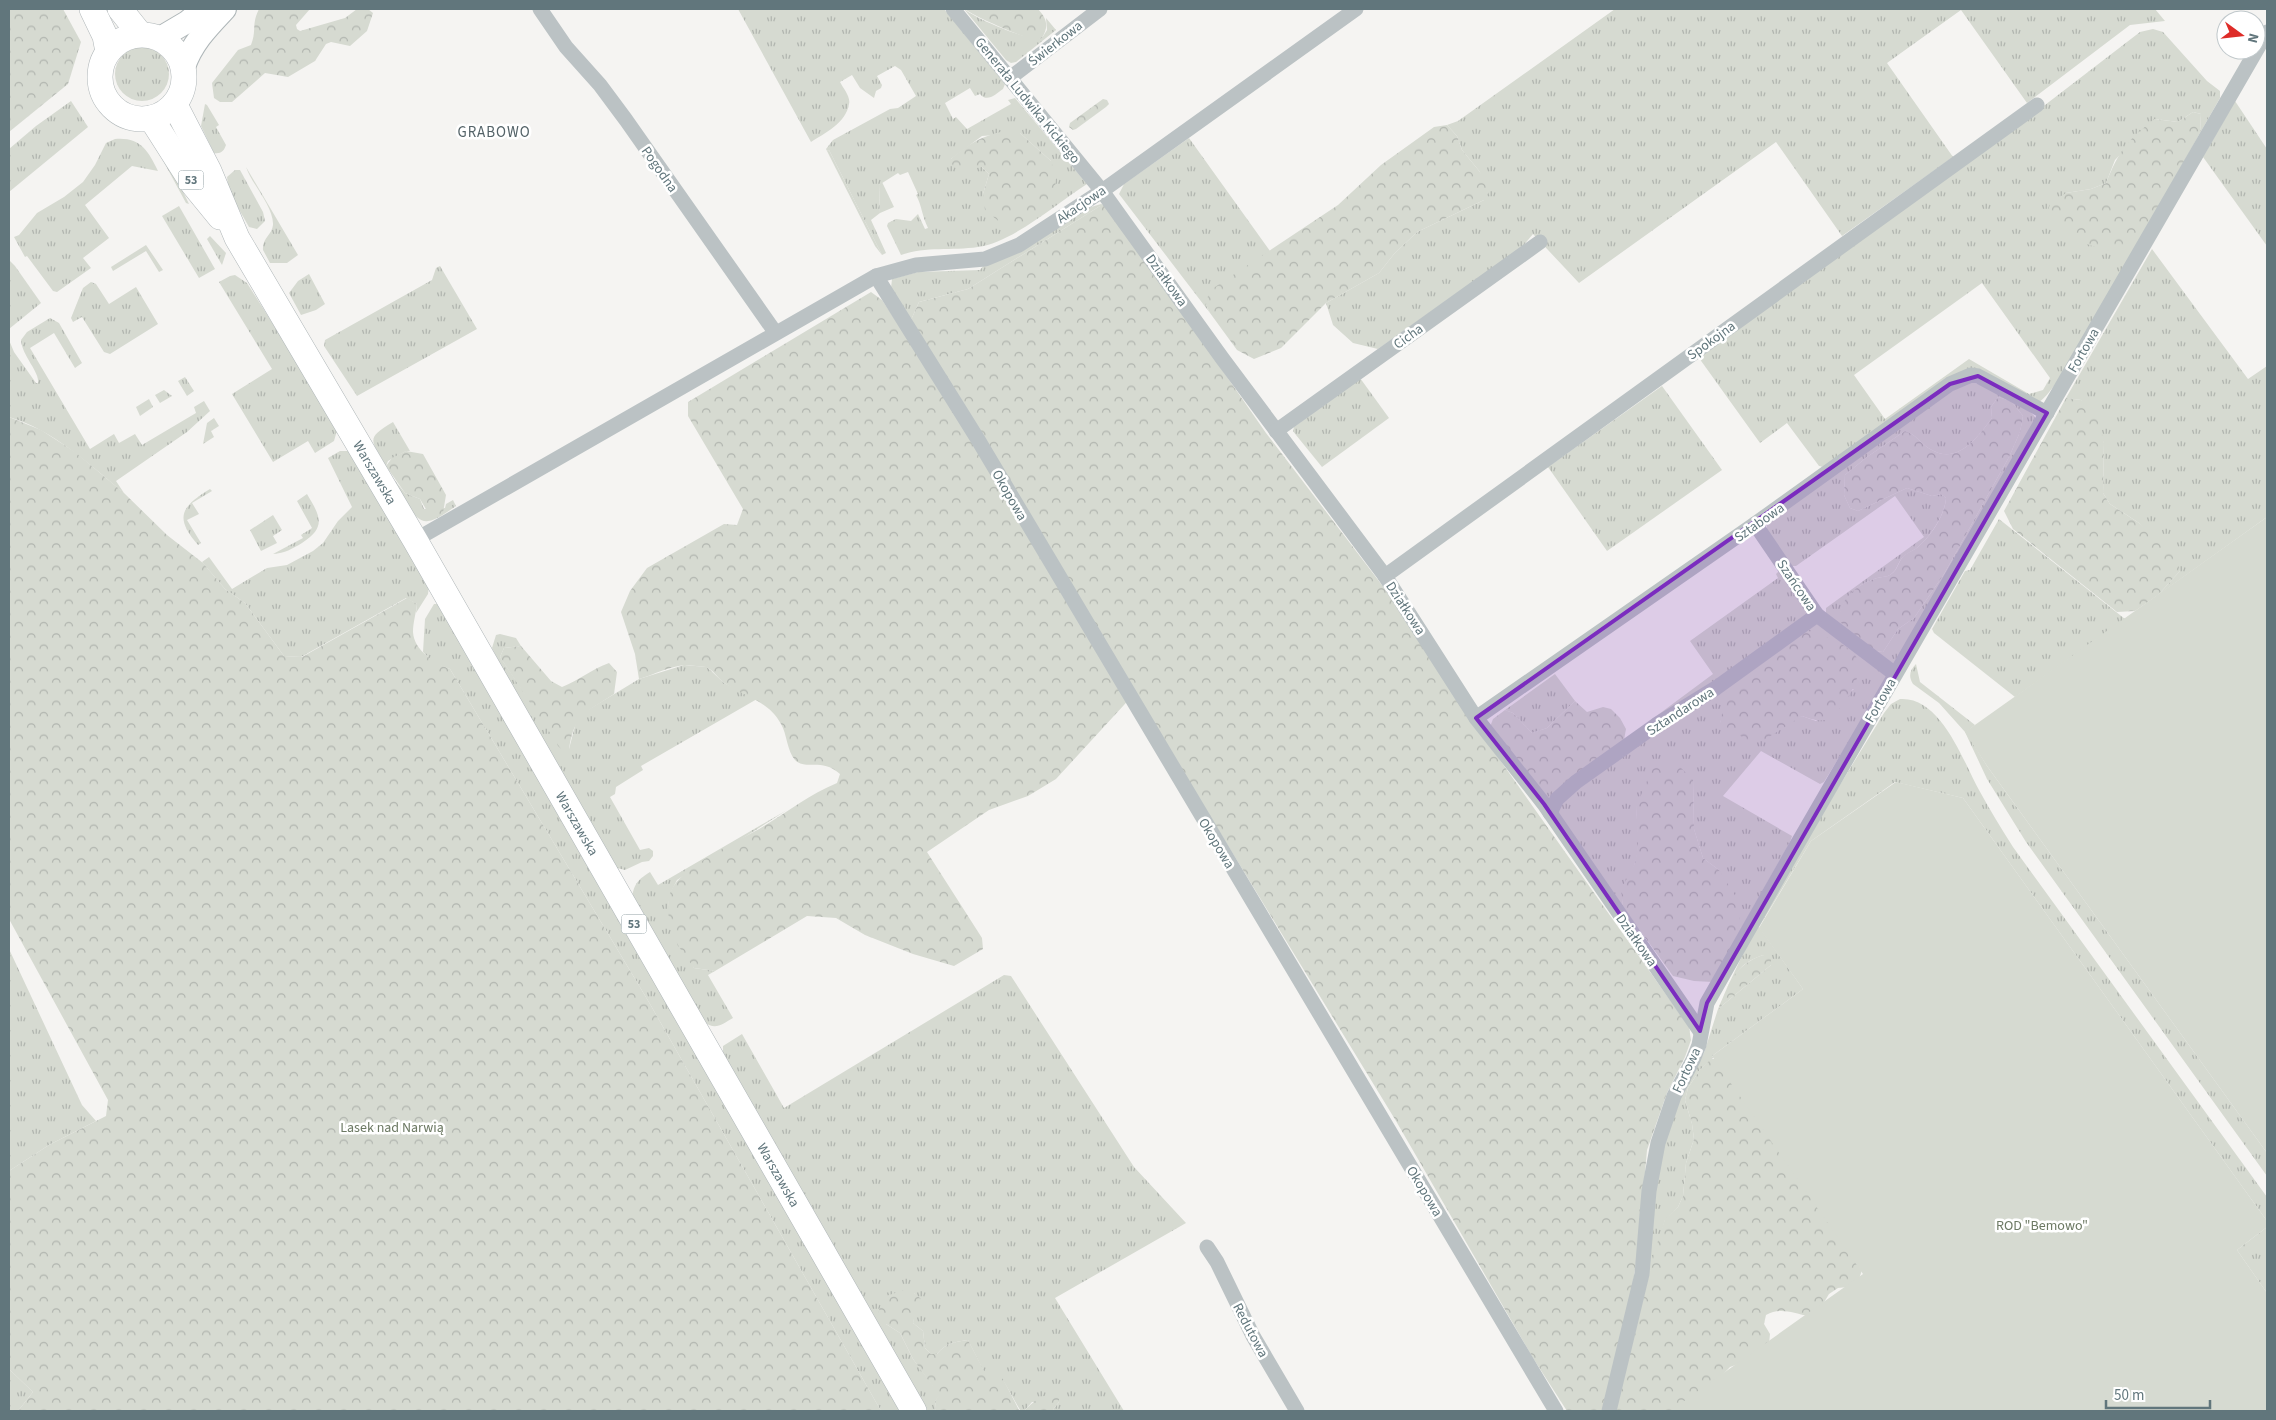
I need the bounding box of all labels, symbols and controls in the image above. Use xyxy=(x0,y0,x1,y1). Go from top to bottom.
north arrow xyxy=(2216,10,2266,60)
street label: Świerkowa xyxy=(1024,16,1087,71)
text: N xyxy=(2242,31,2263,45)
street label: Generała Ludwika Kickiego xyxy=(970,33,1085,168)
district label: GRABOWO xyxy=(457,122,531,143)
street label: Pogodna xyxy=(636,142,682,197)
road number: 53 xyxy=(178,170,204,190)
street label: Akacjowa xyxy=(1053,181,1110,229)
street label: Działkowa xyxy=(1140,250,1192,311)
street label: Spokojna xyxy=(1683,316,1740,365)
street label: Cicha xyxy=(1390,319,1428,354)
street label: Fortowa xyxy=(2063,325,2105,376)
street label: Warszawska xyxy=(348,437,401,509)
street label: Okopowa xyxy=(987,466,1032,525)
street label: Sztabowa xyxy=(1730,498,1789,547)
street label: Szańcowa xyxy=(1772,556,1821,615)
street label: Działkowa xyxy=(1380,578,1430,639)
street label: Fortowa xyxy=(1860,675,1902,726)
street label: Sztandarowa xyxy=(1643,683,1718,741)
street label: Warszawska xyxy=(550,788,603,860)
street label: Okopowa xyxy=(1193,814,1239,873)
street label: Działkowa xyxy=(1611,910,1662,971)
road number: 53 xyxy=(622,914,646,934)
street label: Fortowa xyxy=(1668,1044,1706,1097)
park label: Lasek nad Narwią xyxy=(340,1118,444,1138)
street label: Warszawska xyxy=(751,1139,804,1211)
street label: Okopowa xyxy=(1401,1162,1447,1221)
park label: ROD "Bemowo" xyxy=(1996,1216,2088,1236)
street label: Redutowa xyxy=(1227,1300,1273,1361)
scale bar xyxy=(2106,1378,2210,1410)
text: 50 m xyxy=(2114,1385,2144,1406)

